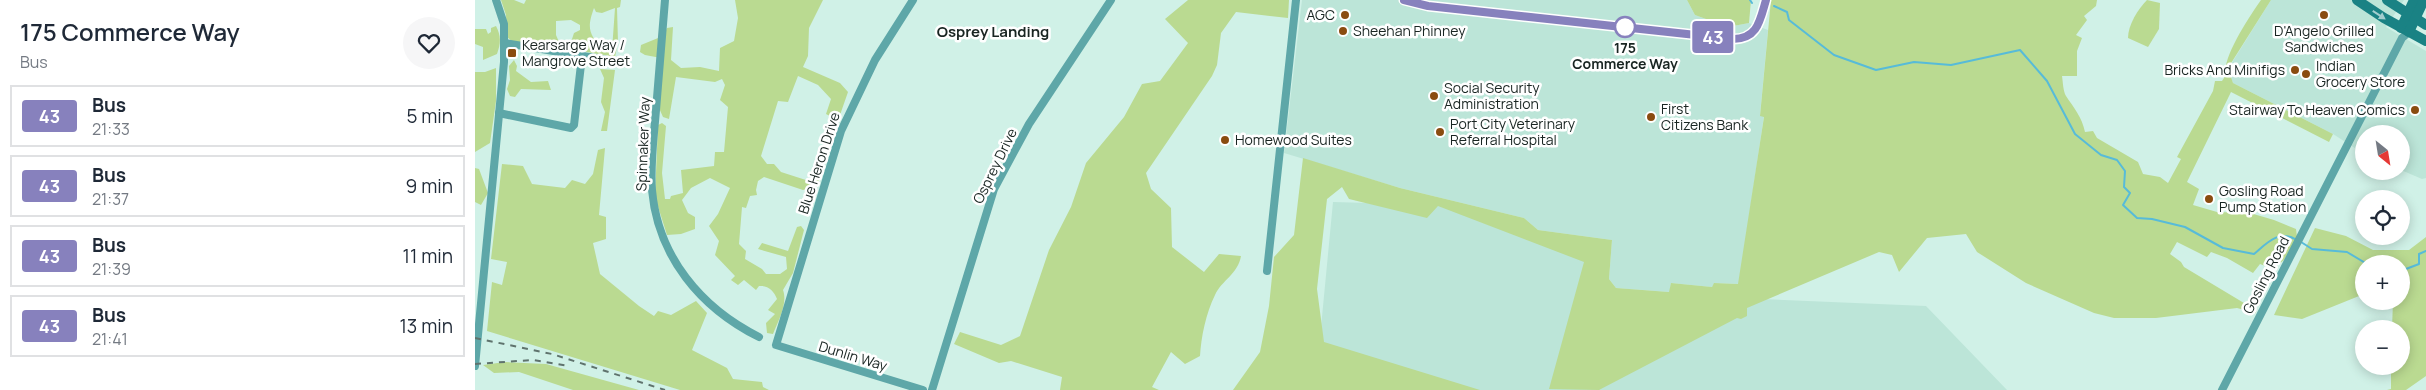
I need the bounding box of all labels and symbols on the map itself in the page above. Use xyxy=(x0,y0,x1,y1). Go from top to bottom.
place label: AGC xyxy=(1307,5,1335,24)
marker: AGC xyxy=(1339,9,1351,21)
marker: D'Angelo Grilled Sandwiches xyxy=(2318,9,2330,21)
one-way arrow xyxy=(2372,10,2385,19)
marker: 175 Commerce Way xyxy=(1614,16,1636,38)
district label: Osprey Landing xyxy=(937,21,1049,42)
place label: Sheehan Phinney xyxy=(1353,21,1466,40)
line badge: 43 xyxy=(1691,21,1735,53)
place label: D'Angelo Grilled Sandwiches xyxy=(2274,21,2374,56)
marker: Sheehan Phinney xyxy=(1337,25,1349,37)
place label: Kearsarge Way / Mangrove Street xyxy=(522,35,630,70)
place label: 175 Commerce Way xyxy=(1572,38,1678,73)
marker: Kearsarge Way / Mangrove Street xyxy=(506,47,518,59)
place label: Indian Grocery Store xyxy=(2316,56,2405,91)
place label: Bricks And Minifigs xyxy=(2164,60,2285,79)
marker: Bricks And Minifigs xyxy=(2289,64,2301,76)
marker: Indian Grocery Store xyxy=(2300,68,2312,80)
place label: Social Security Administration xyxy=(1444,78,1540,113)
marker: Social Security Administration xyxy=(1428,90,1440,102)
street label: Spinnaker Way xyxy=(631,96,654,192)
place label: First Citizens Bank xyxy=(1661,99,1749,134)
place label: Stairway To Heaven Comics xyxy=(2229,100,2405,119)
marker: Stairway To Heaven Comics xyxy=(2409,104,2421,116)
street label: Blue Heron Drive xyxy=(793,110,844,216)
marker: First Citizens Bank xyxy=(1645,111,1657,123)
place label: Port City Veterinary Referral Hospital xyxy=(1450,114,1576,149)
street label: Osprey Drive xyxy=(968,125,1021,207)
north arrow xyxy=(2355,125,2410,180)
marker: Port City Veterinary Referral Hospital xyxy=(1434,126,1446,138)
place label: Homewood Suites xyxy=(1235,130,1352,149)
marker: Homewood Suites xyxy=(1219,134,1231,146)
place label: Gosling Road Pump Station xyxy=(2219,181,2306,216)
marker: Gosling Road Pump Station xyxy=(2203,193,2215,205)
street label: Gosling Road xyxy=(2238,233,2293,317)
street label: Dunlin Way xyxy=(816,336,890,375)

